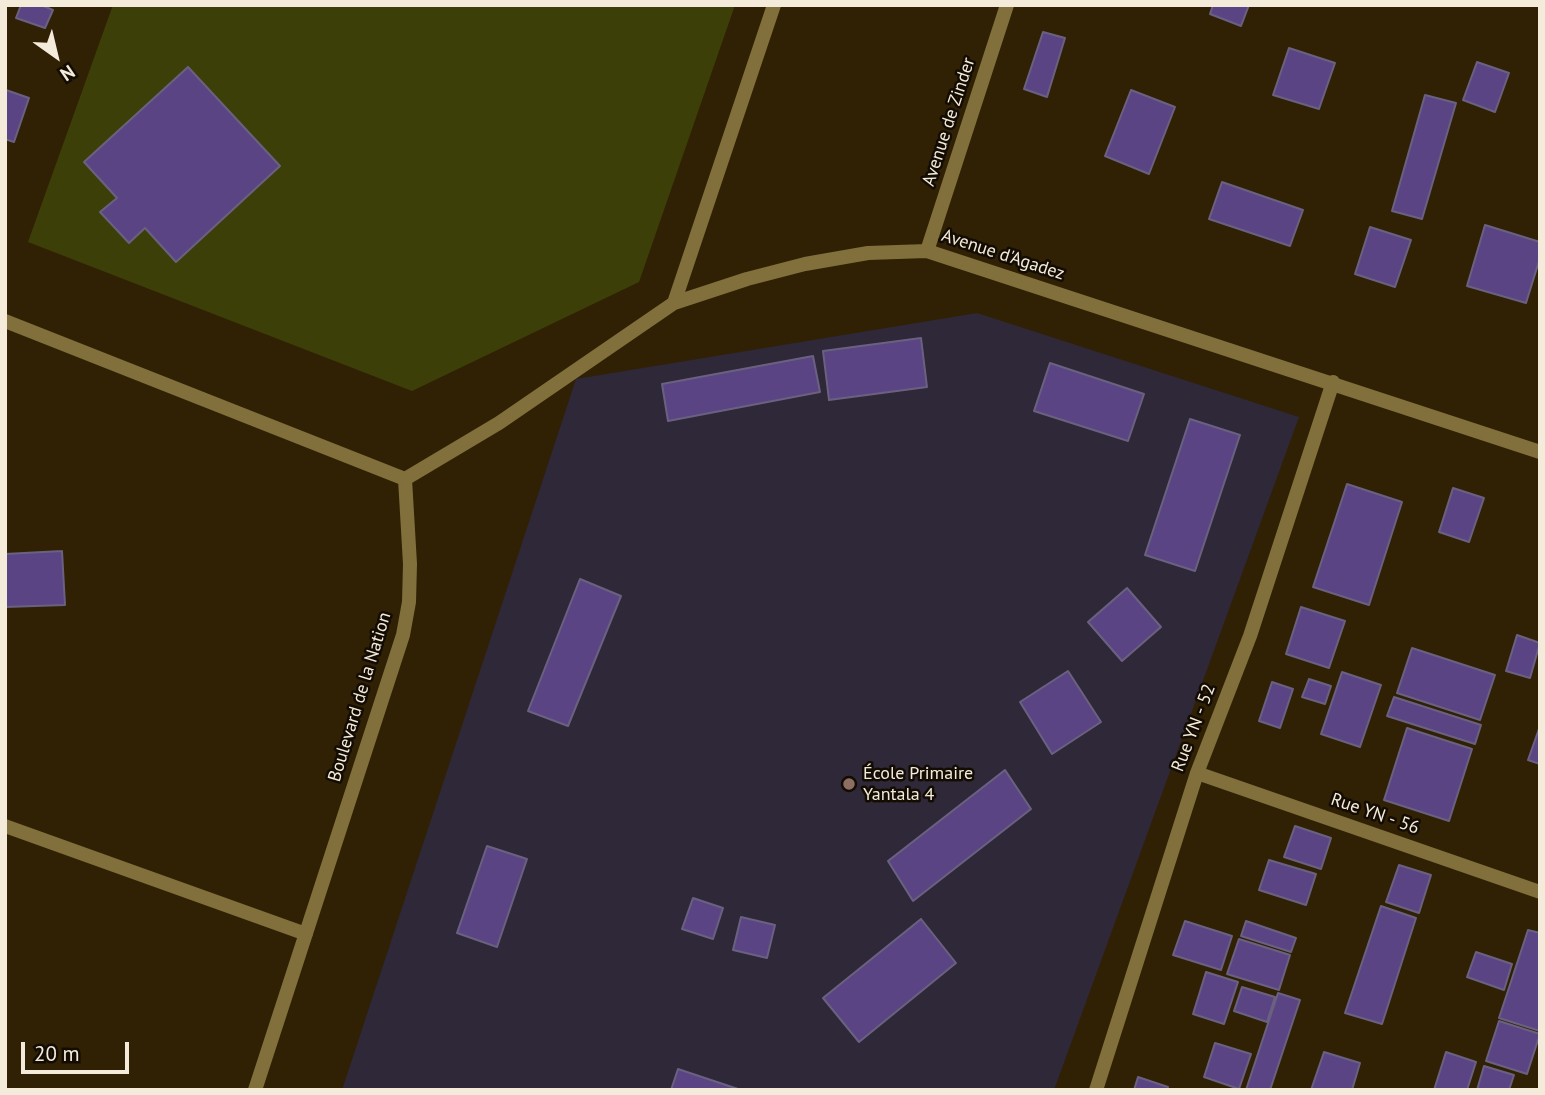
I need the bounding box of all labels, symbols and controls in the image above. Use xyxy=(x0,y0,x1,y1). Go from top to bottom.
north arrow xyxy=(21,21,91,91)
street label: Avenue de Zinder xyxy=(918,55,980,189)
text: N xyxy=(56,60,80,87)
street label: Avenue d'Agadez xyxy=(939,225,1067,285)
street label: Boulevard de la Nation xyxy=(324,610,396,784)
street label: Rue YN - 52 xyxy=(1167,681,1221,775)
place label: École Primaire Yantala 4 xyxy=(863,763,973,806)
marker: École Primaire Yantala 4 xyxy=(841,776,857,792)
street label: Rue YN - 56 xyxy=(1328,789,1422,839)
scale bar xyxy=(24,1028,133,1072)
text: 20 m xyxy=(34,1040,80,1067)

